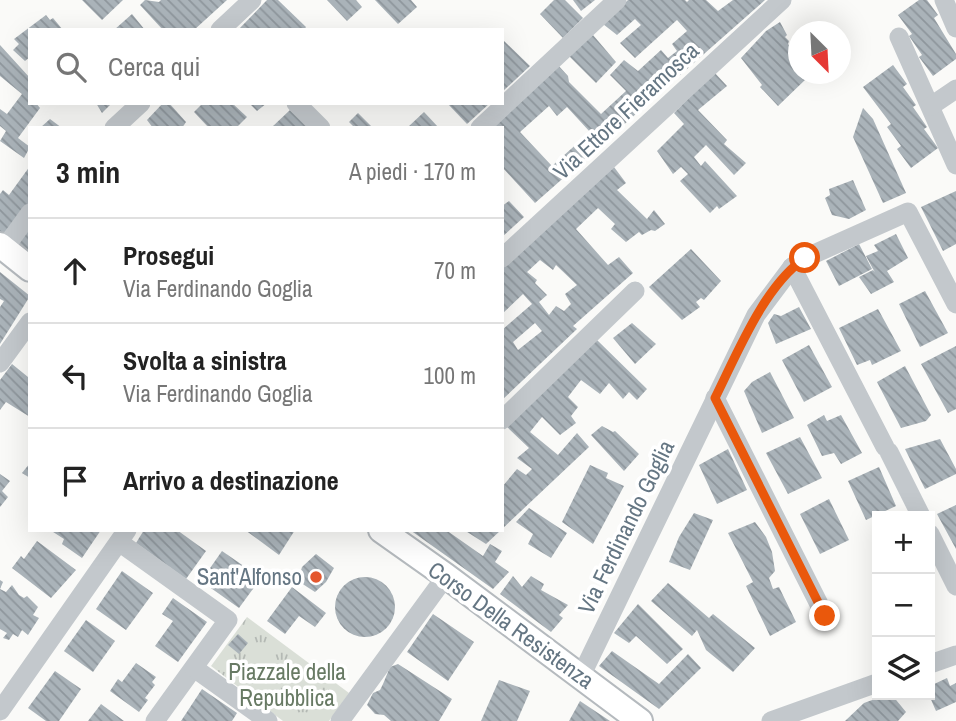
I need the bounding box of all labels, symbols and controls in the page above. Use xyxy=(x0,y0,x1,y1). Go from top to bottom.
north arrow xyxy=(788,21,851,84)
search box xyxy=(28,28,504,105)
street label: Via Ettore Fieramosca xyxy=(546,35,705,186)
icon: search xyxy=(52,48,90,86)
text: Cerca qui xyxy=(108,49,200,84)
text: 3 min xyxy=(56,152,120,192)
text: A piedi · 170 m xyxy=(349,156,476,187)
text: Prosegui xyxy=(123,238,214,273)
route start xyxy=(789,242,820,273)
icon: ahead xyxy=(56,252,94,290)
text: 70 m xyxy=(434,255,476,286)
text: Via Ferdinando Goglia xyxy=(123,273,313,304)
text: Svolta a sinistra xyxy=(123,343,287,378)
icon: left xyxy=(56,357,94,395)
text: 100 m xyxy=(424,360,476,391)
text: Via Ferdinando Goglia xyxy=(123,378,313,409)
street label: Via Ferdinando Goglia xyxy=(570,434,681,619)
icon: arrive xyxy=(56,462,94,500)
text: Arrivo a destinazione xyxy=(123,463,339,498)
map controls xyxy=(872,511,935,700)
button: + xyxy=(872,511,935,574)
street label: Corso Della Resistenza xyxy=(422,554,601,696)
place label: Sant'Alfonso xyxy=(197,561,302,592)
marker: Sant'Alfonso xyxy=(308,569,324,585)
button: − xyxy=(872,574,935,637)
route end xyxy=(809,600,840,631)
button: layers xyxy=(872,637,935,700)
park label: Piazzale della Repubblica xyxy=(228,656,346,713)

